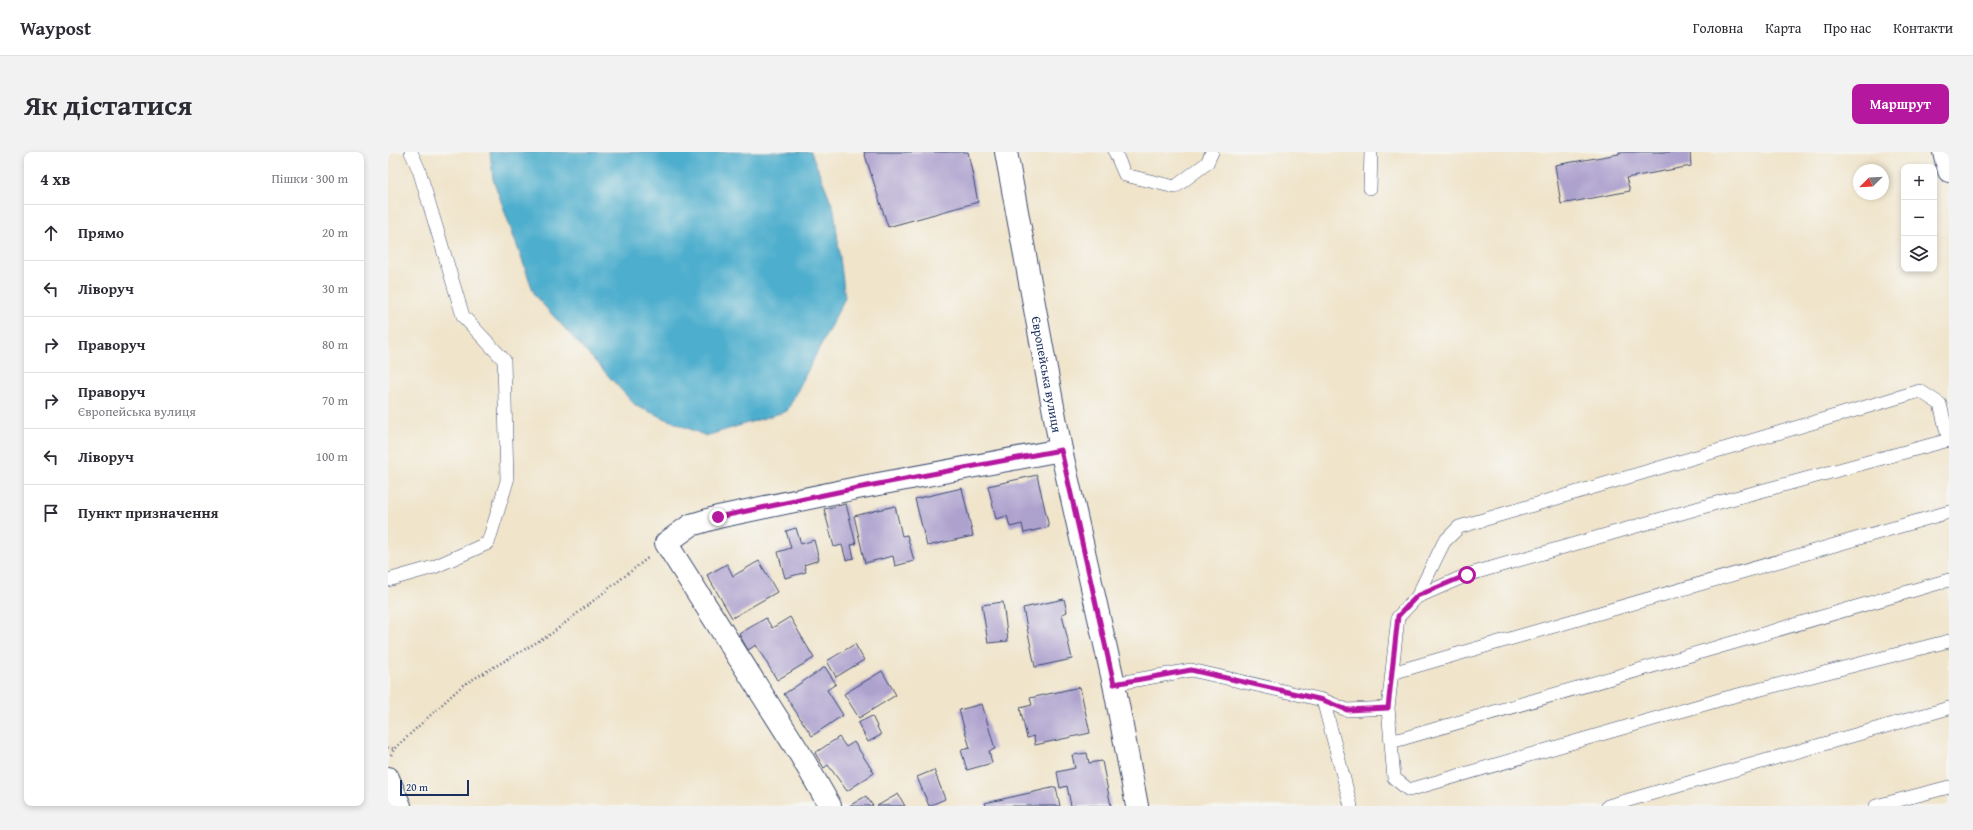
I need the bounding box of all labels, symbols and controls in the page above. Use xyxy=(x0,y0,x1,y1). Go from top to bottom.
text: Waypost xyxy=(20,14,91,42)
text: Головна xyxy=(1693,18,1743,38)
text: Карта xyxy=(1765,18,1801,38)
text: Про нас xyxy=(1823,18,1871,38)
text: Контакти xyxy=(1893,18,1953,38)
text: Як дістатися xyxy=(24,84,192,125)
button: Маршрут xyxy=(1852,84,1949,124)
north arrow xyxy=(1853,164,1889,200)
map controls xyxy=(1901,164,1937,272)
button: + xyxy=(1901,164,1937,200)
text: 4 хв xyxy=(40,166,70,191)
text: Пішки · 300 m xyxy=(271,169,348,188)
button: − xyxy=(1901,200,1937,236)
icon: ahead xyxy=(40,222,62,244)
text: Прямо xyxy=(78,222,124,243)
text: 20 m xyxy=(322,223,348,242)
button: layers xyxy=(1901,236,1937,272)
icon: left xyxy=(40,278,62,300)
text: Ліворуч xyxy=(78,278,134,299)
text: 30 m xyxy=(322,279,348,298)
street label: Європейська вулиця xyxy=(1027,315,1067,434)
icon: right xyxy=(40,334,62,356)
text: Праворуч xyxy=(78,334,145,355)
text: 80 m xyxy=(322,335,348,354)
text: Праворуч xyxy=(78,381,145,402)
icon: right xyxy=(40,390,62,412)
text: 70 m xyxy=(322,391,348,410)
text: Європейська вулиця xyxy=(78,402,196,421)
icon: left xyxy=(40,446,62,468)
text: Ліворуч xyxy=(78,446,134,467)
text: 100 m xyxy=(316,447,348,466)
icon: arrive xyxy=(40,502,62,524)
text: Пункт призначення xyxy=(78,502,219,523)
route end xyxy=(709,508,727,526)
route start xyxy=(1458,566,1476,584)
scale bar xyxy=(400,778,469,797)
text: 20 m xyxy=(406,779,428,795)

